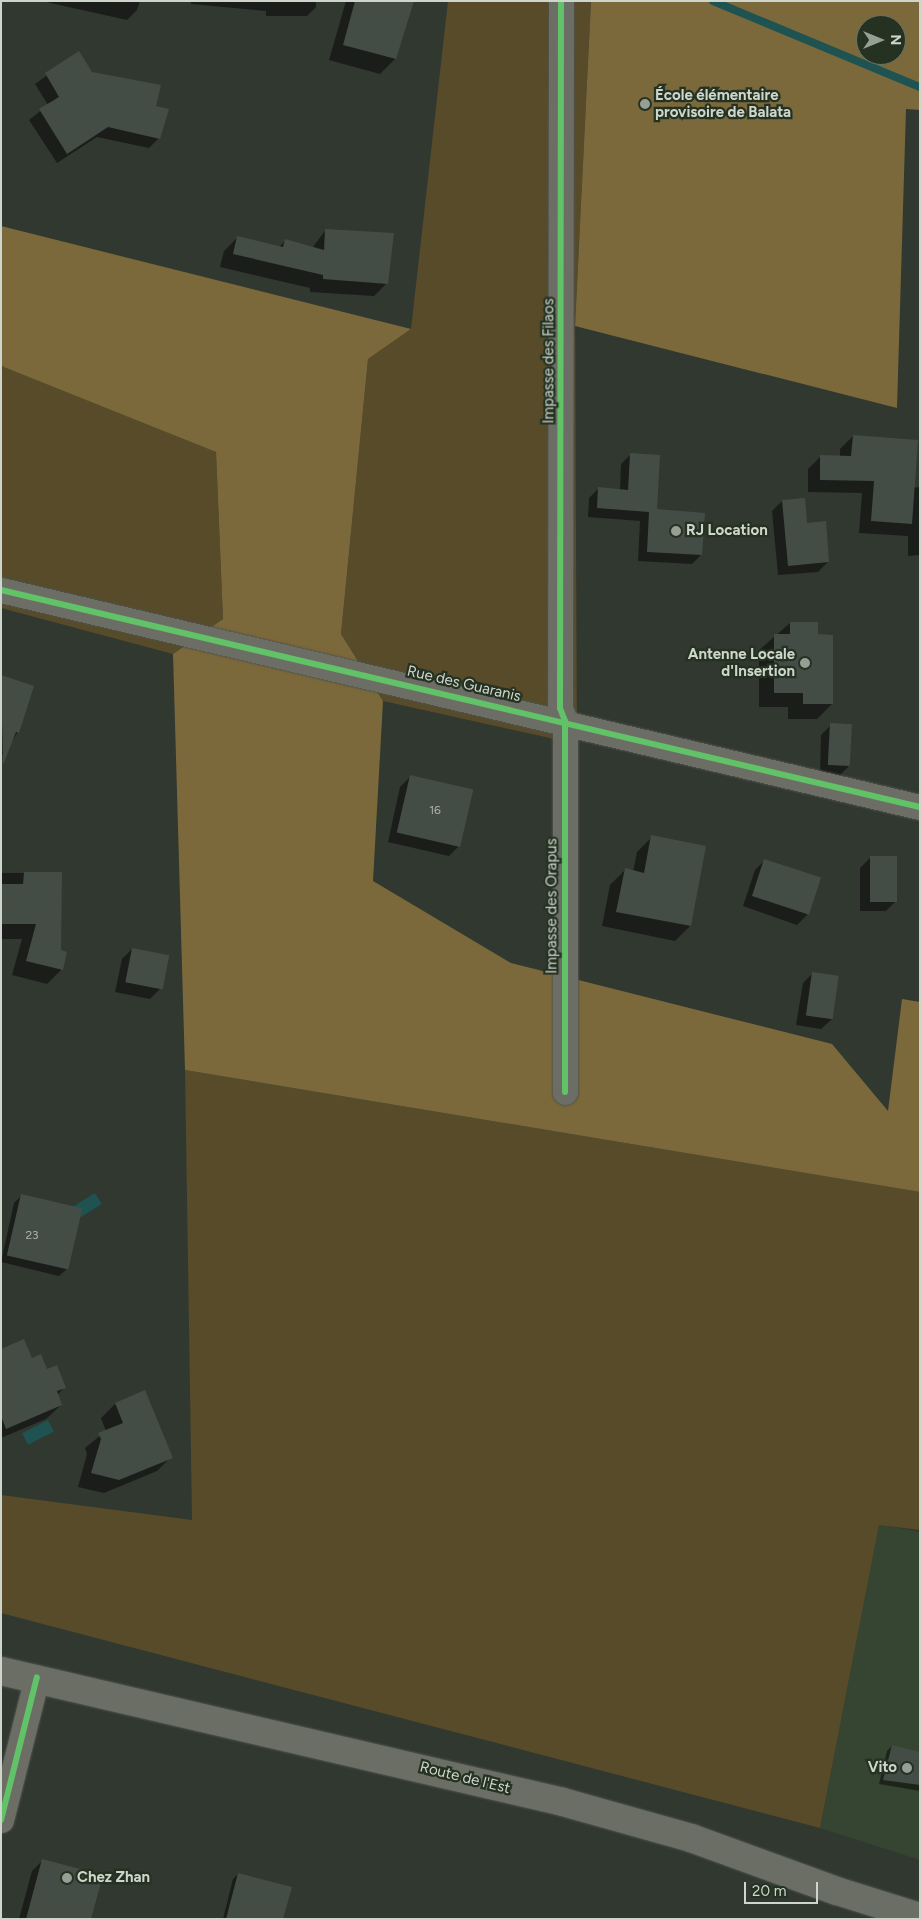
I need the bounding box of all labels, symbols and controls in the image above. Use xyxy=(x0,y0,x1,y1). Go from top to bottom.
north arrow xyxy=(856,15,906,65)
text: N xyxy=(887,35,904,45)
place label: École élémentaire provisoire de Balata xyxy=(655,86,791,121)
marker: École élémentaire provisoire de Balata xyxy=(639,98,651,110)
street label: Impasse des Filaos xyxy=(540,298,558,424)
place label: RJ Location xyxy=(686,522,768,540)
marker: RJ Location xyxy=(670,525,682,537)
place label: Antenne Locale d'Insertion xyxy=(688,645,795,680)
marker: Antenne Locale d'Insertion xyxy=(799,657,811,669)
street label: Rue des Guaranis xyxy=(405,662,523,706)
house number: 16 xyxy=(429,804,441,818)
street label: Impasse des Orapus xyxy=(543,838,561,974)
house number: 23 xyxy=(25,1229,39,1243)
street label: Route de l'Est xyxy=(418,1758,512,1798)
place label: Vito xyxy=(868,1759,897,1777)
marker: Vito xyxy=(901,1762,913,1774)
place label: Chez Zhan xyxy=(77,1869,150,1887)
marker: Chez Zhan xyxy=(61,1872,73,1884)
scale bar xyxy=(746,1872,820,1904)
text: 20 m xyxy=(752,1882,786,1900)

